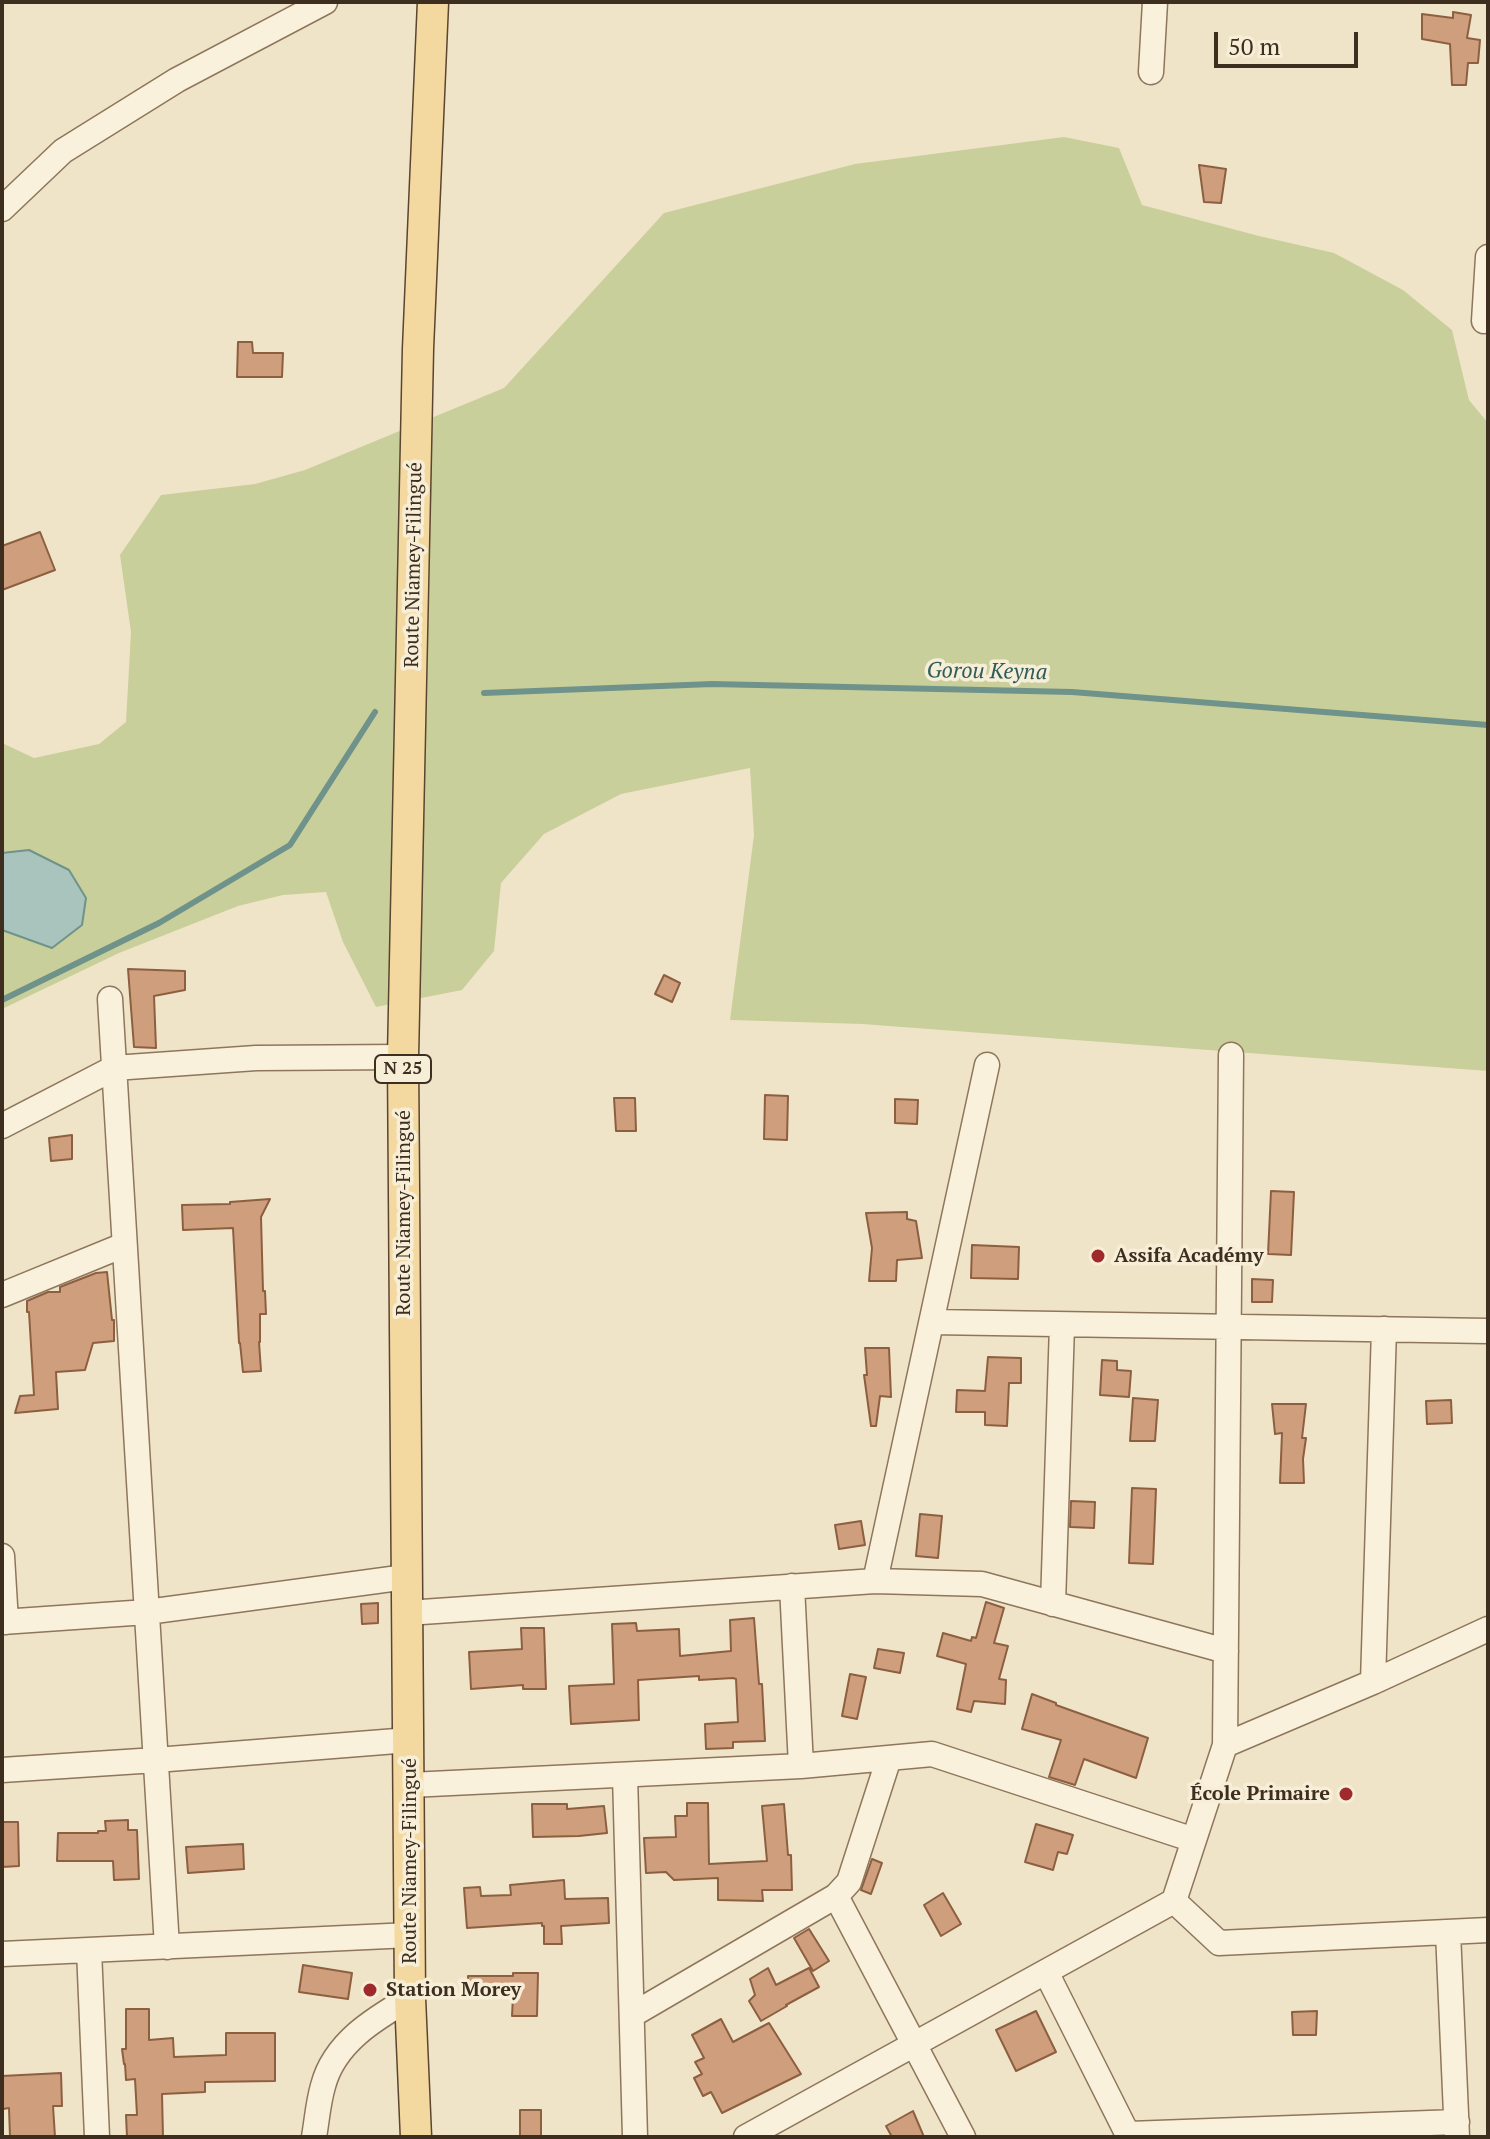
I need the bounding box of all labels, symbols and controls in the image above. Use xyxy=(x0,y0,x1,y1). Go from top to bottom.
scale bar xyxy=(1218,16,1362,66)
text: 50 m xyxy=(1228,30,1280,62)
street label: Route Niamey-Filingué xyxy=(400,462,428,668)
water label: Gorou Keyna xyxy=(926,658,1048,686)
road number: N 25 xyxy=(375,1055,431,1083)
street label: Route Niamey-Filingué xyxy=(392,1110,416,1316)
place label: Assifa Académy xyxy=(1114,1244,1264,1268)
marker: Assifa Académy xyxy=(1089,1247,1107,1265)
street label: Route Niamey-Filingué xyxy=(398,1758,422,1964)
place label: École Primaire xyxy=(1190,1782,1330,1806)
marker: École Primaire xyxy=(1337,1785,1355,1803)
place label: Station Morey xyxy=(386,1978,521,2002)
marker: Station Morey xyxy=(361,1981,379,1999)

